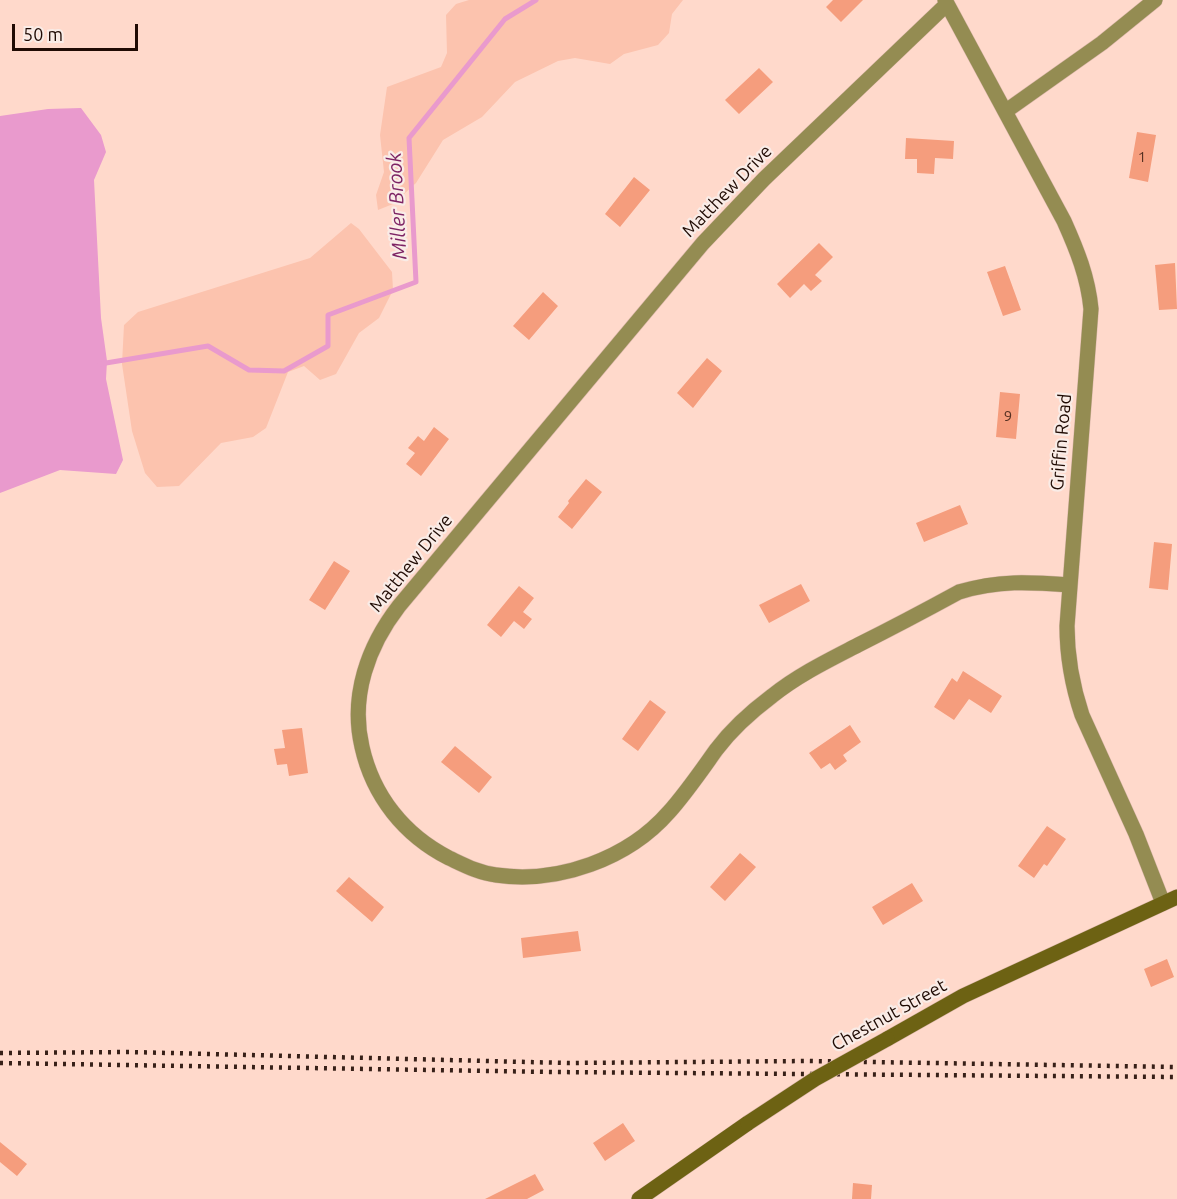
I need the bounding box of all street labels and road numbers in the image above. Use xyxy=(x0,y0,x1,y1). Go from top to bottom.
street label: Matthew Drive xyxy=(678,140,776,242)
street label: Griffin Road xyxy=(1046,393,1076,491)
street label: Matthew Drive xyxy=(365,510,457,616)
street label: Chestnut Street xyxy=(828,974,950,1056)

